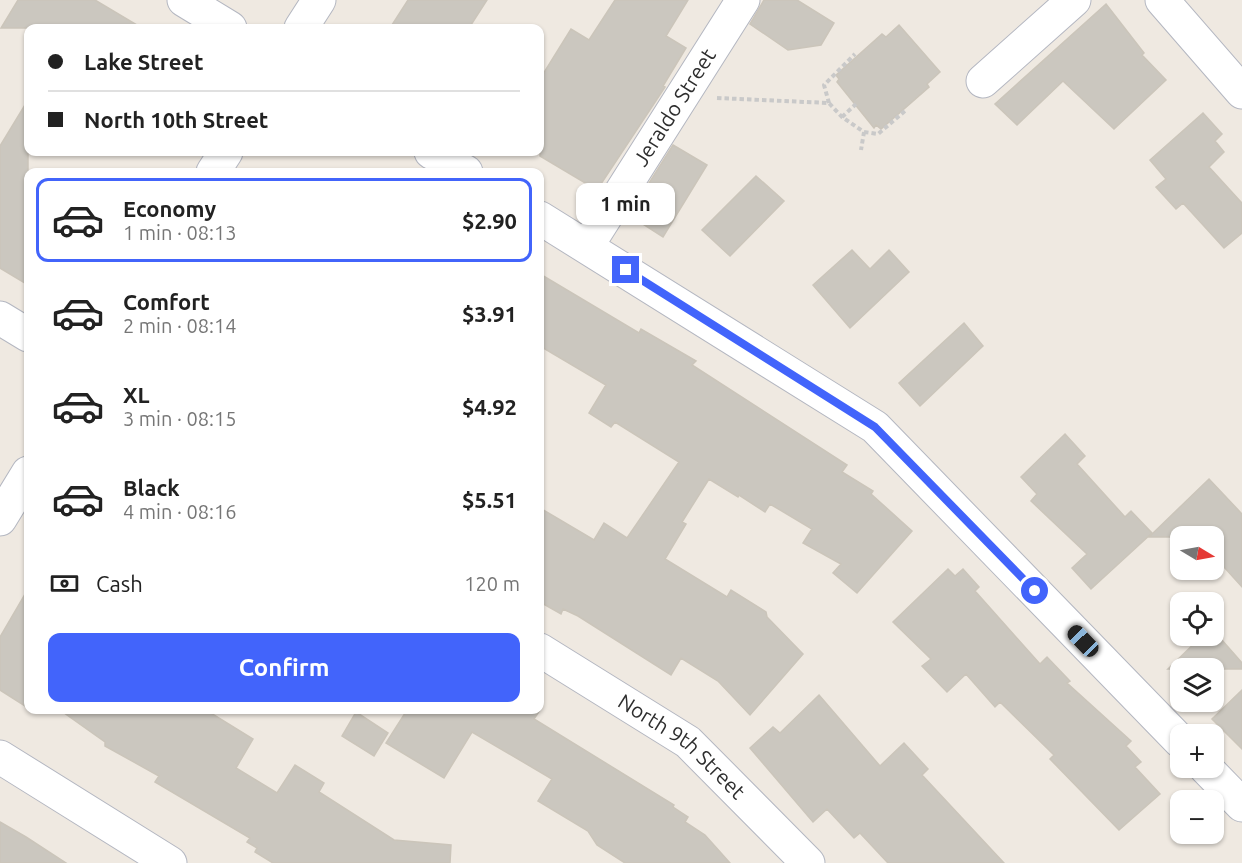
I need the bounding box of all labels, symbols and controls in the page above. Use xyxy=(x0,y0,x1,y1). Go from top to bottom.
street label: Jeraldo Street xyxy=(628,44,720,170)
text: Lake Street xyxy=(84,49,203,74)
text: North 10th Street xyxy=(84,107,268,132)
callout: 1 min xyxy=(576,183,676,225)
text: 1 min xyxy=(600,192,651,215)
icon: car xyxy=(51,193,105,247)
text: Economy xyxy=(123,196,216,221)
text: $2.90 xyxy=(462,208,517,233)
text: 1 min · 08:13 xyxy=(123,221,237,244)
route end xyxy=(612,256,639,283)
icon: car xyxy=(51,286,105,340)
text: Comfort xyxy=(123,289,210,314)
text: $3.91 xyxy=(462,301,517,326)
text: 2 min · 08:14 xyxy=(123,314,237,337)
icon: car xyxy=(51,379,105,433)
text: XL xyxy=(123,382,150,407)
text: $4.92 xyxy=(462,394,517,419)
text: 3 min · 08:15 xyxy=(123,407,237,430)
icon: car xyxy=(51,472,105,526)
text: Black xyxy=(123,475,180,500)
text: $5.51 xyxy=(462,487,517,512)
text: 4 min · 08:16 xyxy=(123,500,237,523)
north arrow xyxy=(1170,526,1224,580)
map controls xyxy=(1170,526,1224,844)
icon: cash xyxy=(48,567,81,600)
text: Cash xyxy=(96,571,143,596)
text: 120 m xyxy=(464,572,520,595)
route start xyxy=(1021,577,1048,604)
button: locate xyxy=(1170,592,1224,646)
car xyxy=(1064,622,1102,660)
button: Confirm xyxy=(48,633,520,702)
button: layers xyxy=(1170,658,1224,712)
street label: North 9th Street xyxy=(614,689,751,804)
button: + xyxy=(1170,724,1224,778)
button: − xyxy=(1170,790,1224,844)

